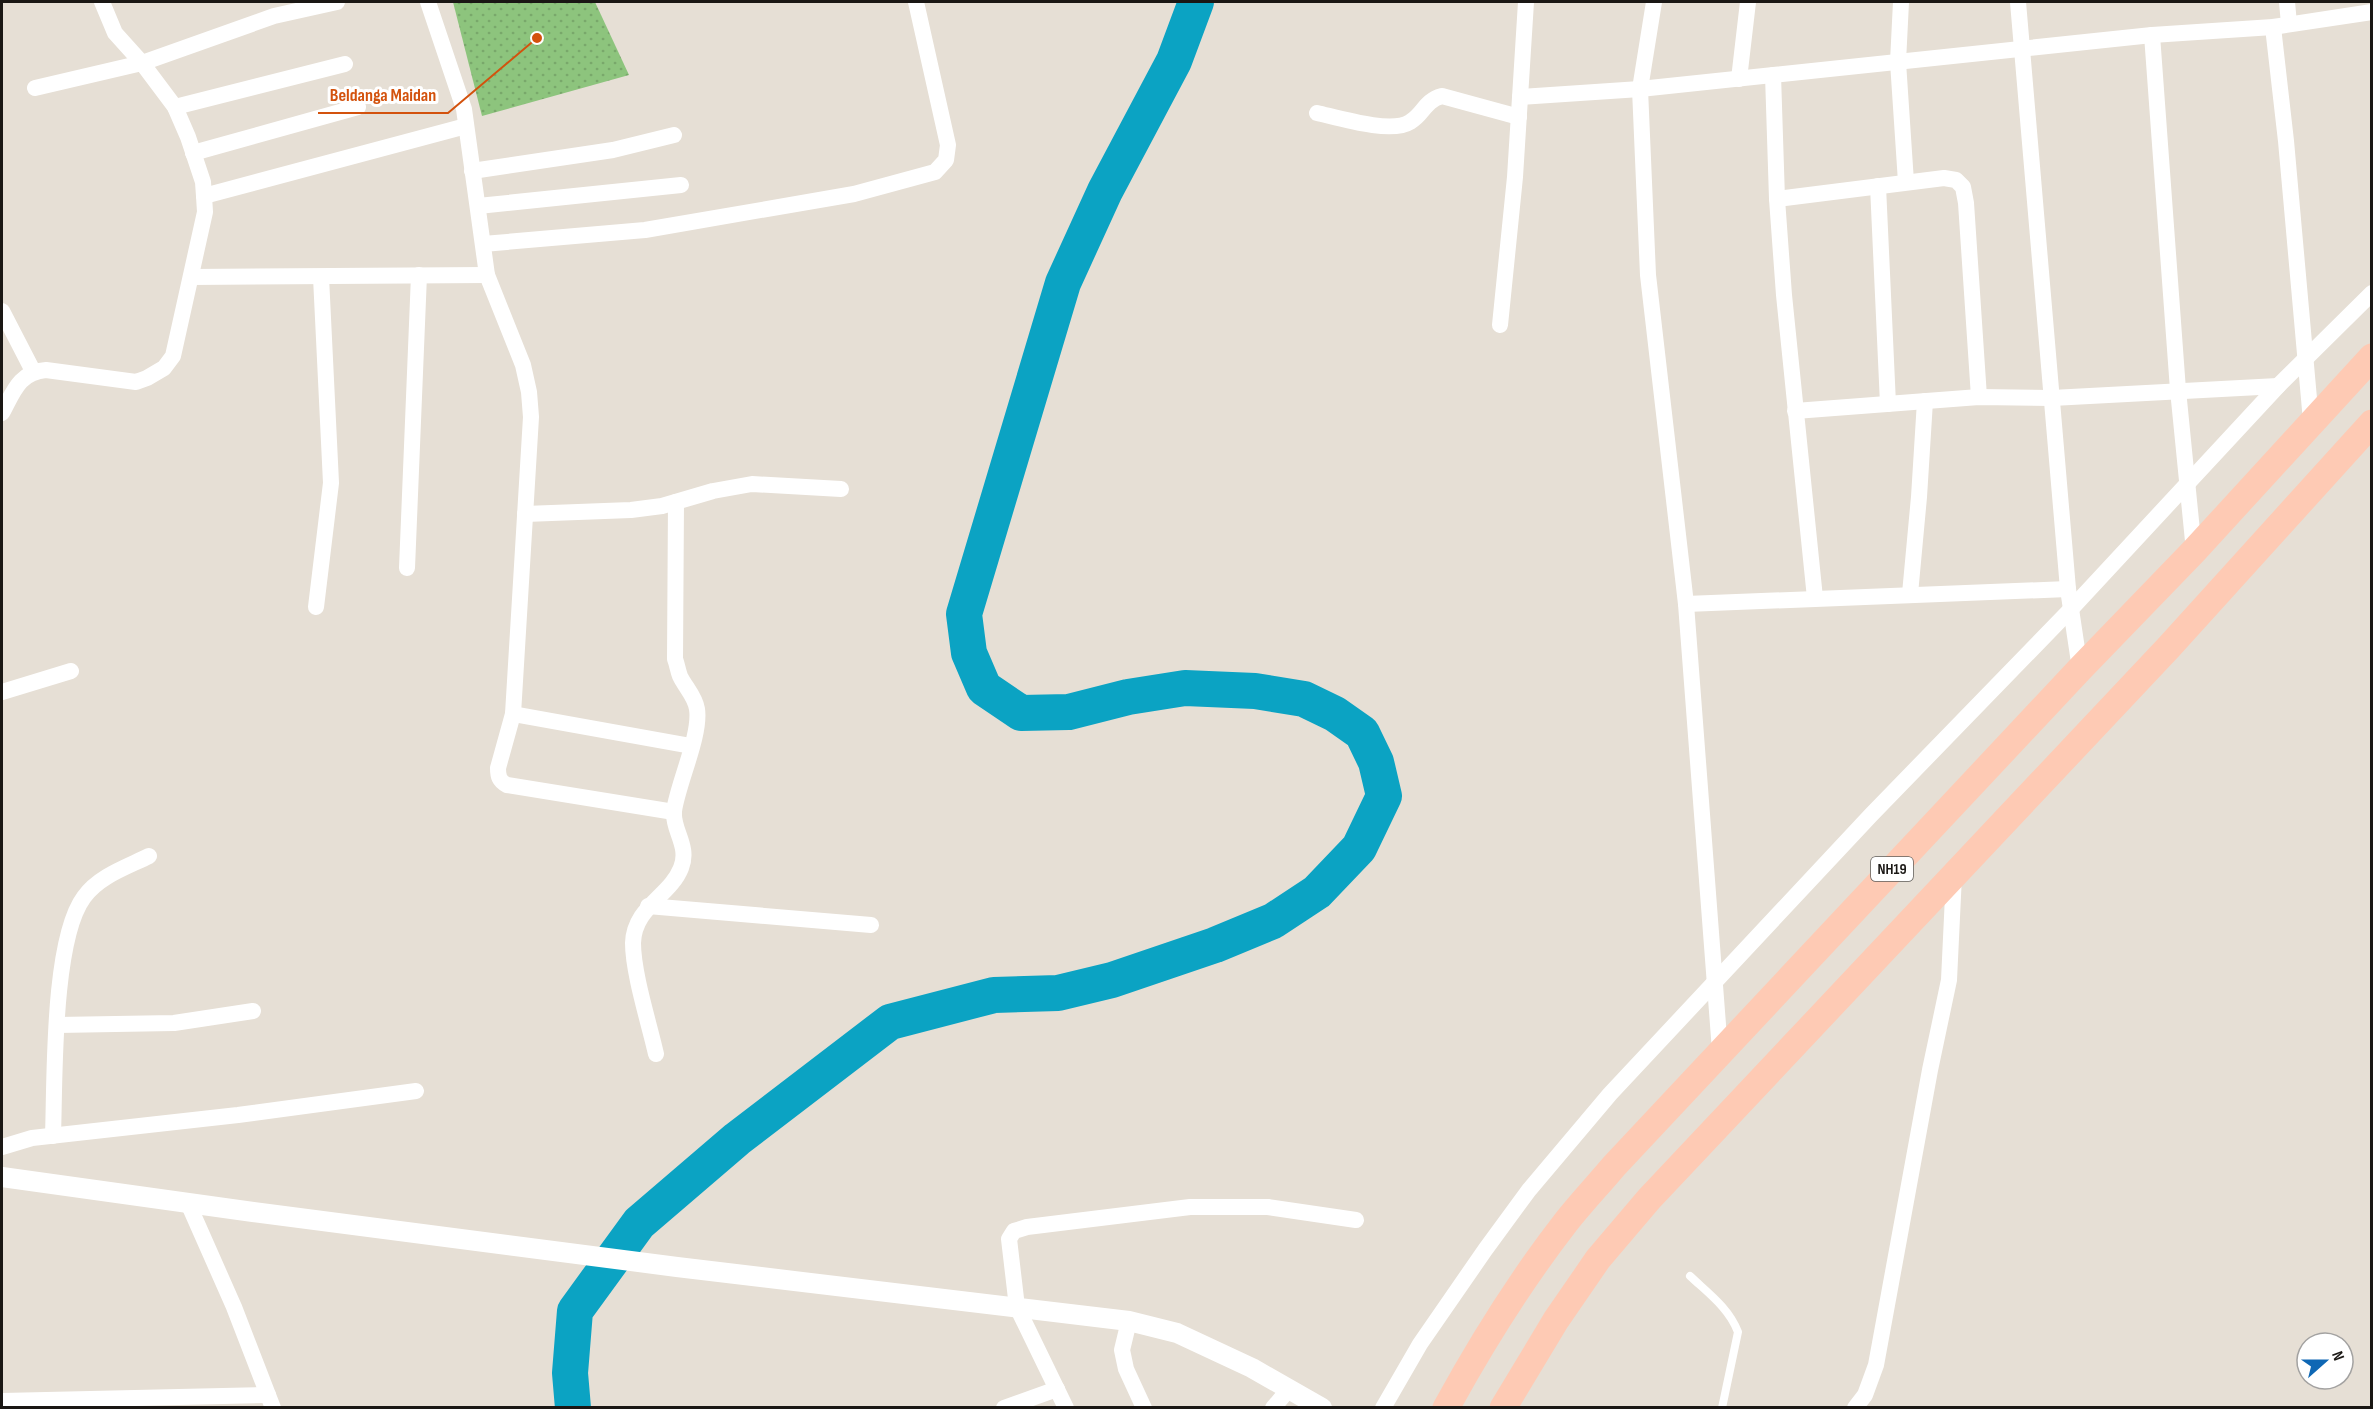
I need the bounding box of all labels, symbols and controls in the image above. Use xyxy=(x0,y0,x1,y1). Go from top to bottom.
callout: Beldanga Maidan xyxy=(318,77,448,113)
text: Beldanga Maidan xyxy=(330,85,436,106)
road number: NH19 xyxy=(1871,857,1913,881)
north arrow xyxy=(2295,1331,2355,1391)
text: N xyxy=(2327,1349,2348,1364)

